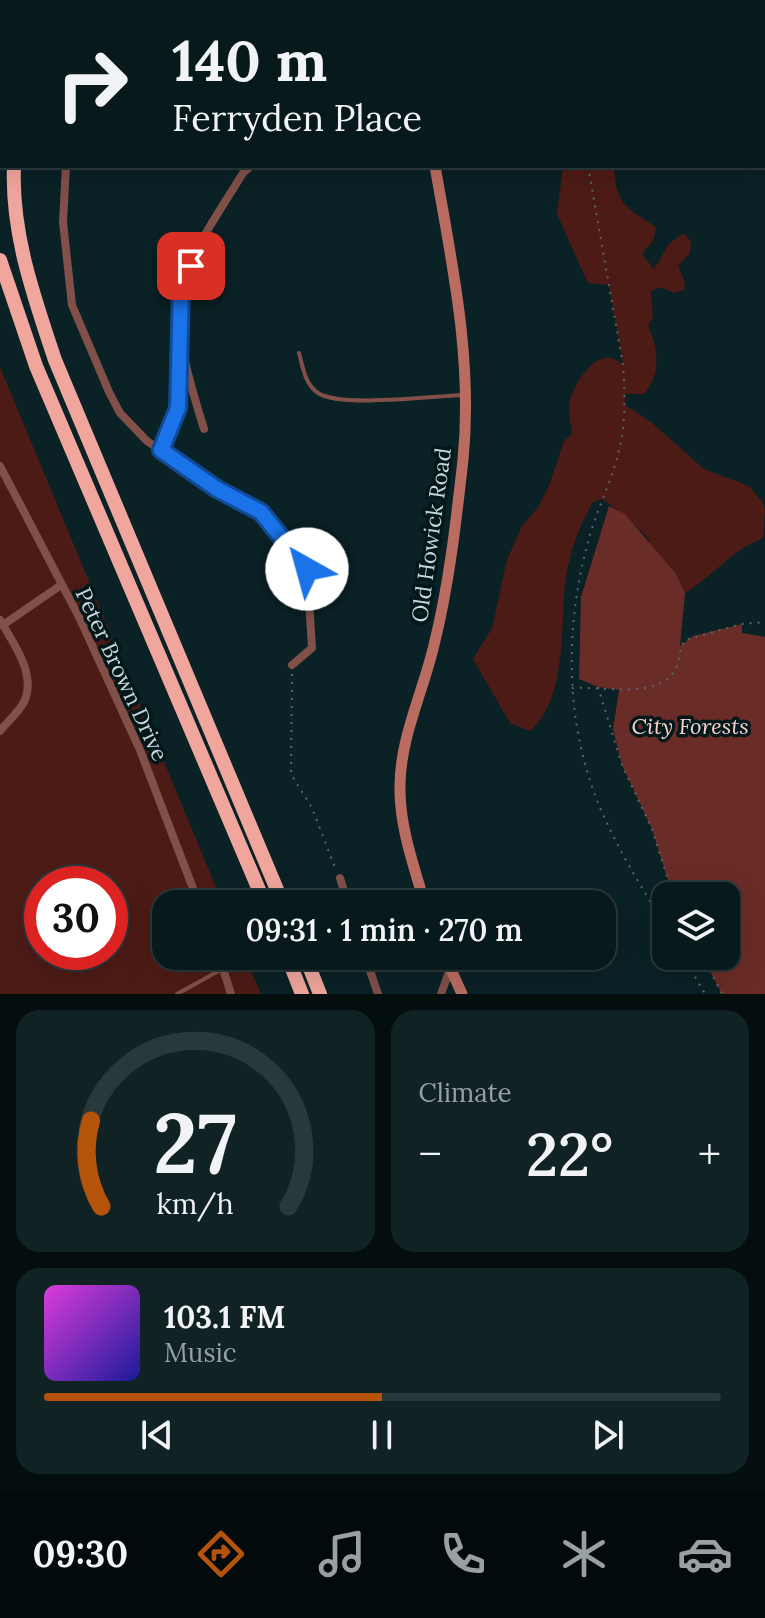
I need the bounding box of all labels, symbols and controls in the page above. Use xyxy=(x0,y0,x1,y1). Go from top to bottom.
text: 140 m xyxy=(172,25,327,96)
icon: right xyxy=(40,32,144,136)
text: Ferryden Place xyxy=(172,95,422,141)
pin xyxy=(157,232,225,300)
icon: arrive xyxy=(169,244,213,288)
street label: Old Howick Road xyxy=(405,446,457,624)
position arrow xyxy=(265,527,349,611)
street label: Peter Brown Drive xyxy=(70,583,174,765)
park label: City Forests xyxy=(631,712,749,740)
speed limit sign: 30 xyxy=(24,866,128,970)
map controls xyxy=(652,882,740,970)
button: layers xyxy=(652,882,740,970)
text: 09:31 · 1 min · 270 m xyxy=(245,911,523,949)
text: Climate xyxy=(419,1076,512,1109)
text: 27 xyxy=(154,1089,237,1196)
text: 22° xyxy=(526,1116,613,1192)
text: − xyxy=(419,1126,442,1182)
text: + xyxy=(698,1126,721,1182)
text: km/h xyxy=(157,1185,234,1222)
text: 103.1 FM xyxy=(164,1298,285,1336)
text: Music xyxy=(164,1336,237,1369)
icon: previous xyxy=(135,1413,179,1457)
icon: pause xyxy=(360,1413,404,1457)
icon: next xyxy=(586,1413,630,1457)
icon: directions xyxy=(193,1526,249,1582)
icon: music xyxy=(314,1526,370,1582)
icon: phone xyxy=(435,1526,491,1582)
icon: climate xyxy=(556,1526,612,1582)
icon: car xyxy=(677,1526,733,1582)
text: 09:30 xyxy=(32,1531,128,1577)

